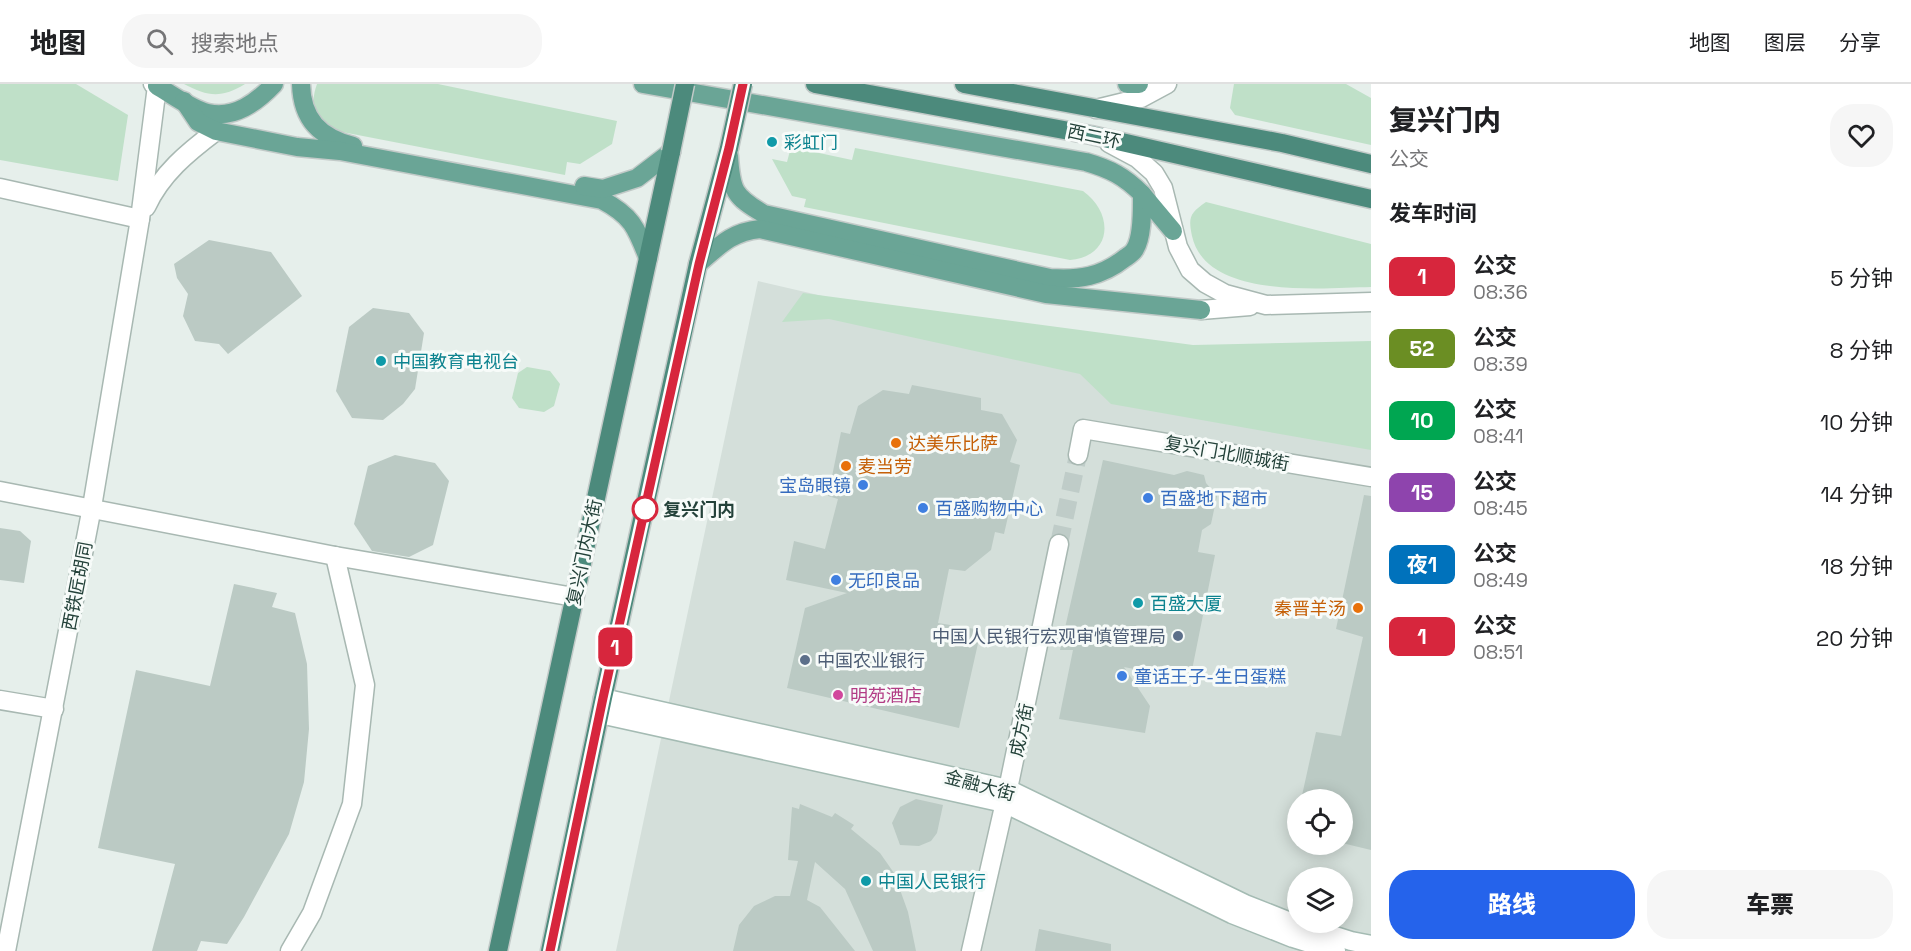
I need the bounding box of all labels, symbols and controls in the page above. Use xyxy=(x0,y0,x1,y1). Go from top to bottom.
search box xyxy=(122,14,542,68)
text: 地图 xyxy=(30,25,86,61)
icon: search xyxy=(143,25,176,58)
text: 搜索地点 xyxy=(191,29,279,57)
text: 地图 xyxy=(1689,29,1731,56)
text: 图层 xyxy=(1764,29,1806,56)
text: 分享 xyxy=(1839,29,1881,56)
text: 复兴门内 xyxy=(1389,102,1501,138)
button: heart xyxy=(1830,104,1893,167)
street label: 西二环 xyxy=(1065,119,1123,153)
place label: 彩虹门 xyxy=(784,131,838,154)
marker: 彩虹门 xyxy=(765,135,779,149)
text: 公交 xyxy=(1389,146,1429,172)
text: 发车时间 xyxy=(1389,199,1477,227)
text: 公交 xyxy=(1473,251,1517,279)
text: 1 xyxy=(1417,263,1427,290)
text: 5 分钟 xyxy=(1830,264,1893,292)
text: 08:36 xyxy=(1473,279,1528,305)
text: 公交 xyxy=(1473,323,1517,351)
text: 52 xyxy=(1410,335,1434,362)
text: 8 分钟 xyxy=(1830,336,1893,364)
place label: 中国教育电视台 xyxy=(393,350,519,373)
text: 08:39 xyxy=(1473,351,1528,377)
marker: 中国教育电视台 xyxy=(374,354,388,368)
text: 公交 xyxy=(1473,395,1517,423)
text: 10 xyxy=(1410,407,1434,434)
text: 10 分钟 xyxy=(1820,408,1893,436)
text: 08:41 xyxy=(1473,423,1524,449)
street label: 复兴门北顺城街 xyxy=(1163,431,1291,475)
place label: 达美乐比萨 xyxy=(908,432,998,455)
marker: 达美乐比萨 xyxy=(889,436,903,450)
place label: 麦当劳 xyxy=(858,455,912,478)
marker: 麦当劳 xyxy=(839,459,853,473)
text: 公交 xyxy=(1473,467,1517,495)
place label: 宝岛眼镜 xyxy=(779,474,851,497)
marker: 宝岛眼镜 xyxy=(856,478,870,492)
text: 15 xyxy=(1411,479,1433,506)
text: 14 分钟 xyxy=(1820,480,1893,508)
place label: 百盛地下超市 xyxy=(1160,487,1268,510)
marker: 百盛地下超市 xyxy=(1141,491,1155,505)
text: 08:45 xyxy=(1473,495,1528,521)
marker: 复兴门内 xyxy=(632,496,658,522)
street label: 复兴门内大街 xyxy=(562,497,606,607)
place label: 百盛购物中心 xyxy=(935,497,1043,520)
place label: 复兴门内 xyxy=(663,498,735,521)
marker: 百盛购物中心 xyxy=(916,501,930,515)
text: 公交 xyxy=(1473,539,1517,567)
street label: 西铁匠胡同 xyxy=(57,540,97,632)
text: 夜1 xyxy=(1407,551,1437,578)
text: 18 分钟 xyxy=(1820,552,1893,580)
text: 08:49 xyxy=(1473,567,1528,593)
place label: 无印良品 xyxy=(848,569,920,592)
marker: 无印良品 xyxy=(829,573,843,587)
place label: 百盛大厦 xyxy=(1150,592,1222,615)
marker: 百盛大厦 xyxy=(1131,596,1145,610)
place label: 秦晋羊汤 xyxy=(1274,597,1346,620)
marker: 秦晋羊汤 xyxy=(1351,601,1365,615)
text: 公交 xyxy=(1473,611,1517,639)
text: 1 xyxy=(1417,623,1427,650)
text: 20 分钟 xyxy=(1816,624,1893,652)
place label: 中国人民银行宏观审慎管理局 xyxy=(932,625,1166,648)
line badge: 1 xyxy=(596,628,634,666)
marker: 中国人民银行宏观审慎管理局 xyxy=(1171,629,1185,643)
text: 1 xyxy=(610,634,620,661)
text: 08:51 xyxy=(1473,639,1523,665)
place label: 中国农业银行 xyxy=(817,649,925,672)
marker: 中国农业银行 xyxy=(798,653,812,667)
place label: 童话王子-生日蛋糕 xyxy=(1134,665,1286,688)
marker: 童话王子-生日蛋糕 xyxy=(1115,669,1129,683)
place label: 明苑酒店 xyxy=(850,684,922,707)
marker: 明苑酒店 xyxy=(831,688,845,702)
street label: 成方街 xyxy=(1004,701,1038,759)
street label: 金融大街 xyxy=(942,765,1018,805)
map controls xyxy=(1287,789,1353,933)
button: locate xyxy=(1287,789,1353,855)
button: layers xyxy=(1287,867,1353,933)
place label: 中国人民银行 xyxy=(878,870,986,893)
button: 路线 xyxy=(1389,870,1635,939)
button: 车票 xyxy=(1647,870,1893,939)
marker: 中国人民银行 xyxy=(859,874,873,888)

